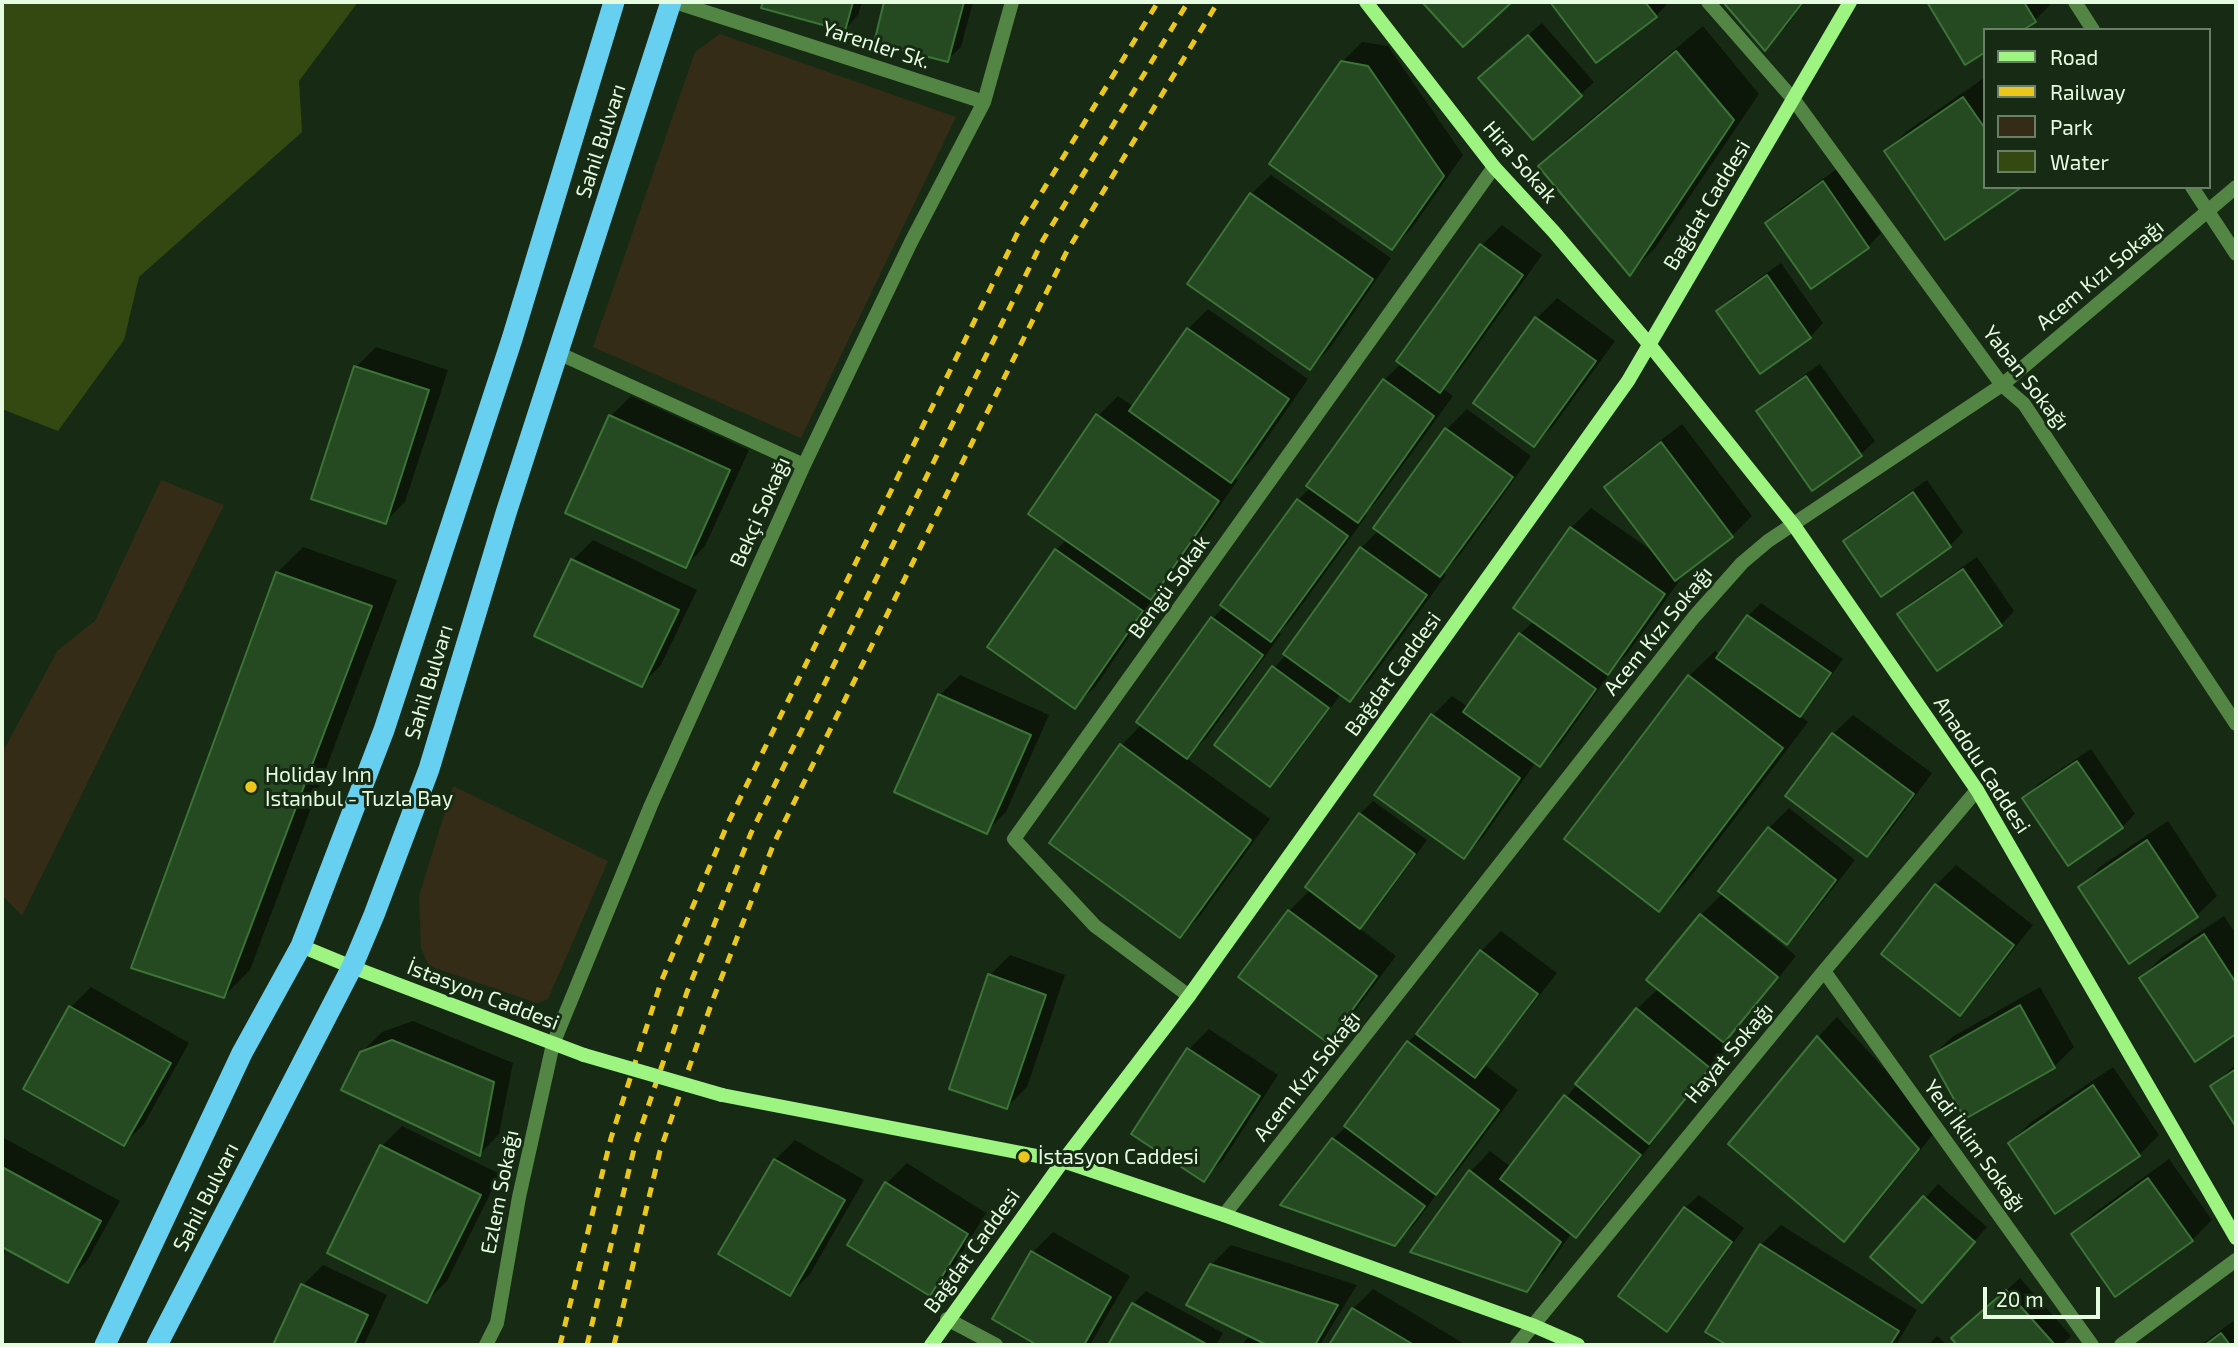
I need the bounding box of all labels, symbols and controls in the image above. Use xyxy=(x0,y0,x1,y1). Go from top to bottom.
street label: Yarenler Sk. xyxy=(819,16,933,74)
legend xyxy=(1982,28,2210,189)
text: Road xyxy=(2050,44,2098,69)
text: Railway xyxy=(2050,79,2126,104)
street label: Sahil Bulvarı xyxy=(571,81,631,201)
text: Park xyxy=(2050,114,2093,139)
street label: Hira Sokak xyxy=(1478,116,1562,208)
street label: Bağdat Caddesi xyxy=(1658,135,1756,275)
text: Water xyxy=(2050,149,2109,174)
street label: Acem Kızı Sokağı xyxy=(2031,214,2169,336)
street label: Yaban Sokağı xyxy=(1977,321,2075,435)
street label: Bekçi Sokağı xyxy=(725,453,795,571)
street label: Bengü Sokak xyxy=(1123,530,1215,644)
street label: Acem Kızı Sokağı xyxy=(1598,561,1718,701)
street label: Bağdat Caddesi xyxy=(1340,607,1446,741)
street label: Sahil Bulvarı xyxy=(400,622,458,742)
street label: Anadolu Caddesi xyxy=(1928,692,2036,838)
place label: Holiday Inn Istanbul - Tuzla Bay xyxy=(265,762,453,812)
marker: Holiday Inn Istanbul - Tuzla Bay xyxy=(243,779,259,795)
street label: İstasyon Caddesi xyxy=(403,954,563,1036)
street label: Hayat Sokağı xyxy=(1680,998,1778,1108)
street label: Acem Kızı Sokağı xyxy=(1248,1006,1366,1146)
street label: Yedi İklim Sokağı xyxy=(1919,1075,2031,1217)
street label: Ezlem Sokağı xyxy=(476,1128,524,1256)
street label: Sahil Bulvarı xyxy=(168,1138,244,1256)
place label: İstasyon Caddesi xyxy=(1038,1144,1199,1170)
marker: İstasyon Caddesi xyxy=(1016,1149,1032,1165)
street label: Bağdat Caddesi xyxy=(919,1184,1025,1318)
scale bar xyxy=(1986,1274,2103,1318)
text: 20 m xyxy=(1996,1286,2044,1311)

